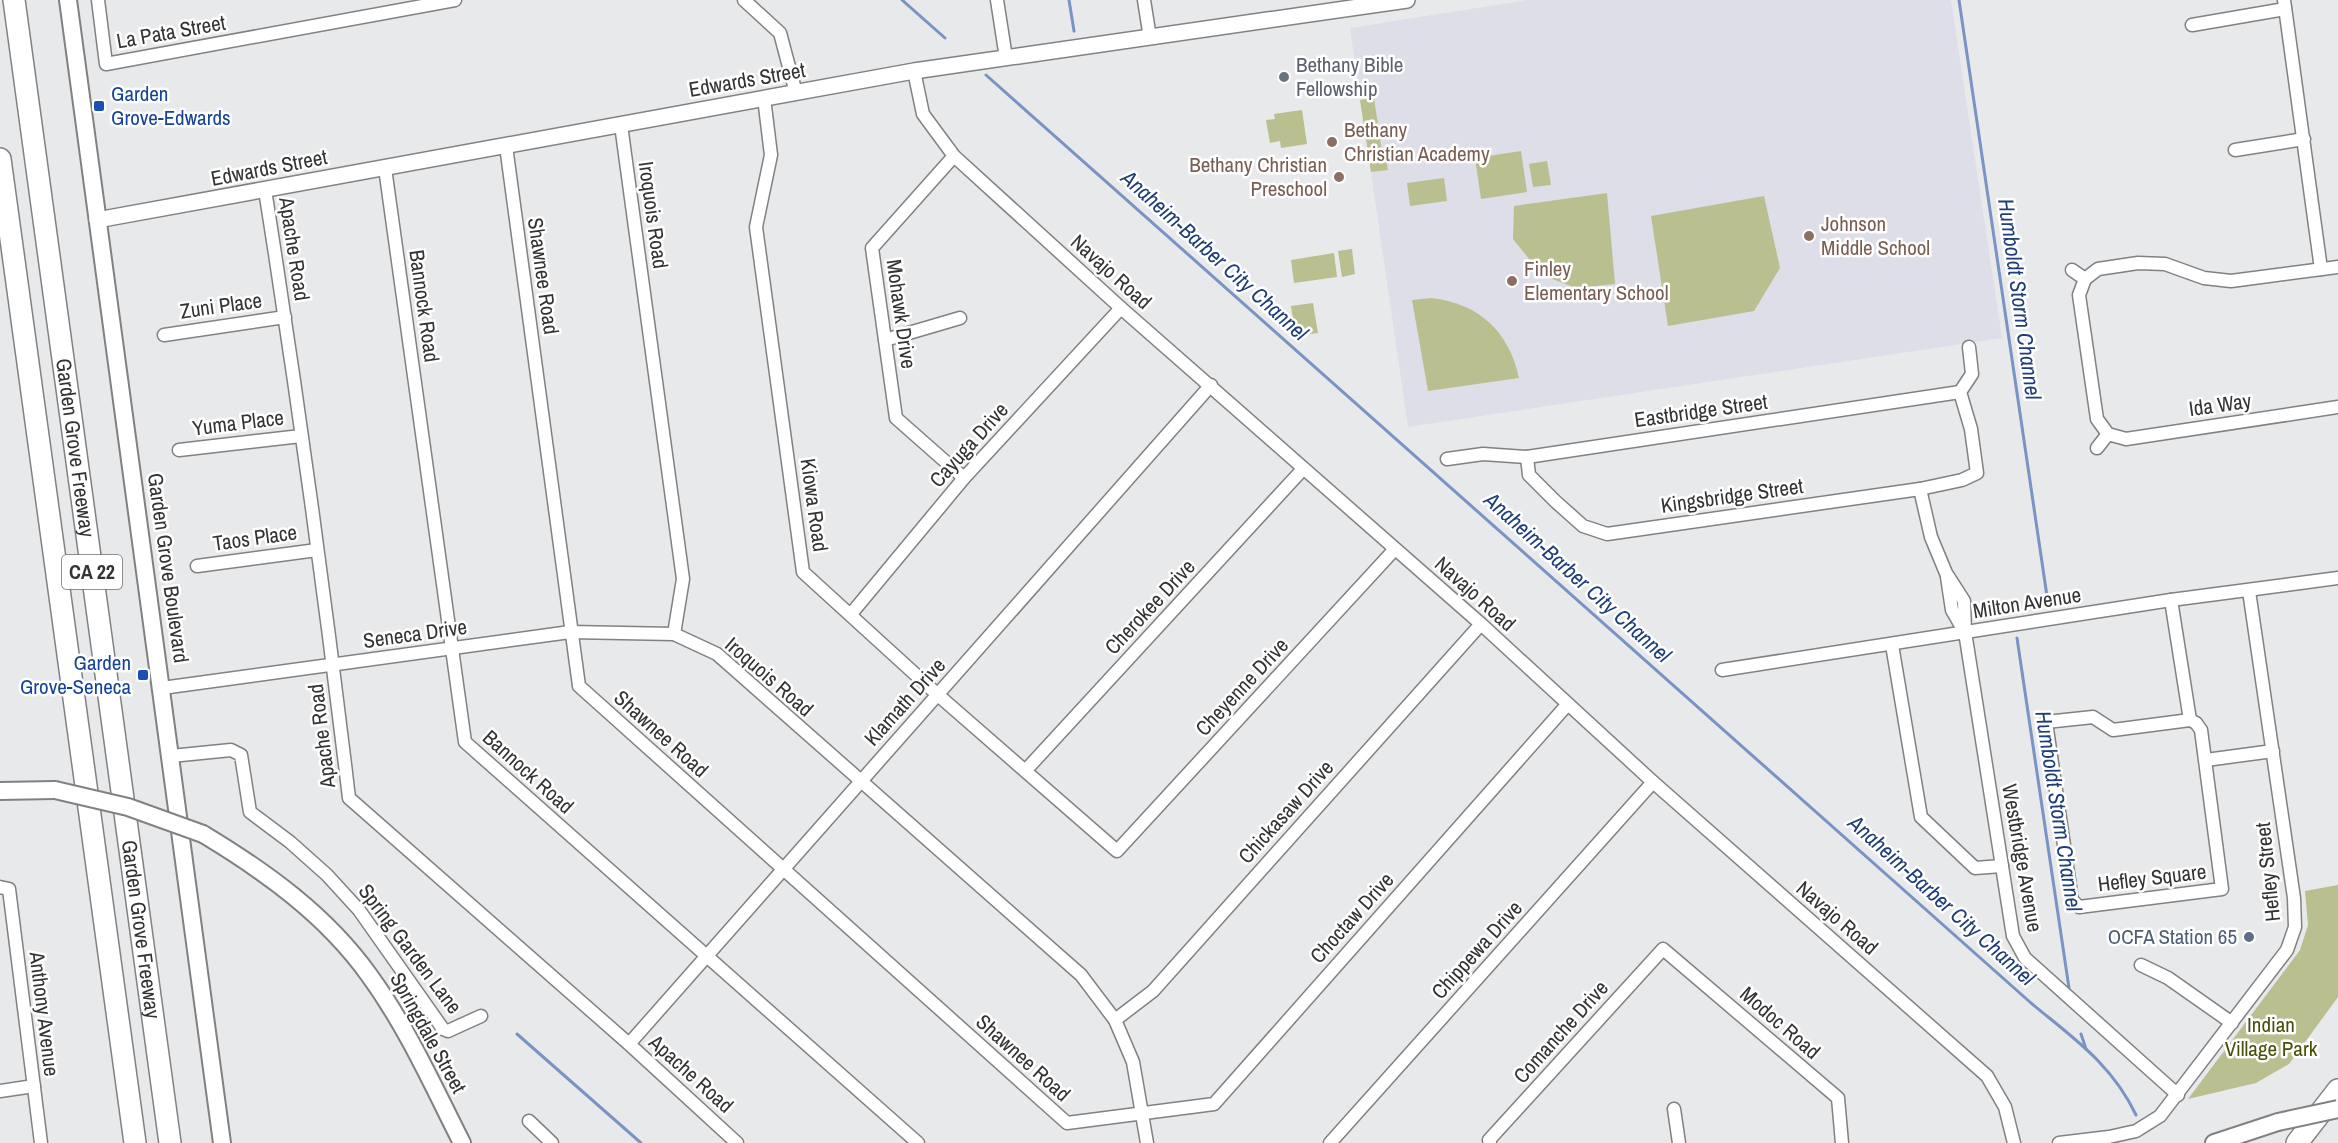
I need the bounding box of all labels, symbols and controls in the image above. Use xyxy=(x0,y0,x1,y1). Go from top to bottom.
street label: La Pata Street xyxy=(114,8,228,55)
place label: Bethany Bible Fellowship xyxy=(1296,50,1403,103)
street label: Edwards Street xyxy=(686,55,808,104)
marker: Bethany Bible Fellowship xyxy=(1277,70,1291,84)
place label: Garden Grove-Edwards xyxy=(111,79,231,132)
marker: Garden Grove-Edwards xyxy=(92,99,106,113)
place label: Bethany Christian Academy xyxy=(1344,115,1490,168)
marker: Bethany Christian Academy xyxy=(1325,135,1339,149)
street label: Edwards Street xyxy=(208,142,330,193)
place label: Bethany Christian Preschool xyxy=(1189,150,1327,203)
street label: Iroquois Road xyxy=(632,159,675,271)
water label: Anaheim-Barber City Channel xyxy=(1114,162,1316,348)
marker: Bethany Christian Preschool xyxy=(1332,170,1346,184)
street label: Apache Road xyxy=(272,194,317,303)
water label: Humboldt Storm Channel xyxy=(1991,197,2049,402)
place label: Johnson Middle School xyxy=(1821,209,1930,262)
street label: Shawnee Road xyxy=(521,216,566,336)
street label: Navajo Road xyxy=(1065,228,1158,316)
marker: Johnson Middle School xyxy=(1802,229,1816,243)
street label: Bannock Road xyxy=(402,248,447,364)
place label: Finley Elementary School xyxy=(1524,254,1669,307)
street label: Mohawk Drive xyxy=(879,257,924,370)
marker: Finley Elementary School xyxy=(1505,274,1519,288)
street label: Zuni Place xyxy=(178,285,264,326)
street label: Garden Grove Freeway xyxy=(49,357,102,539)
street label: Ida Way xyxy=(2187,386,2253,423)
street label: Eastbridge Street xyxy=(1633,387,1770,434)
street label: Cayuga Drive xyxy=(923,396,1015,493)
street label: Yuma Place xyxy=(191,403,285,442)
street label: Kiowa Road xyxy=(794,456,835,553)
street label: Garden Grove Boulevard xyxy=(141,471,196,665)
street label: Kingsbridge Street xyxy=(1659,471,1805,520)
water label: Anaheim-Barber City Channel xyxy=(1477,484,1679,670)
street label: Taos Place xyxy=(211,517,299,558)
street label: Navajo Road xyxy=(1429,550,1522,638)
street label: Cherokee Drive xyxy=(1098,553,1201,661)
road number: CA 22 xyxy=(62,555,122,589)
street label: Milton Avenue xyxy=(1971,580,2083,625)
street label: Seneca Drive xyxy=(361,612,469,655)
street label: Iroquois Road xyxy=(719,630,820,723)
street label: Cheyenne Drive xyxy=(1189,631,1295,742)
place label: Garden Grove-Seneca xyxy=(20,648,131,701)
street label: Klamath Drive xyxy=(857,651,952,752)
marker: Garden Grove-Seneca xyxy=(136,668,150,682)
street label: Apache Road xyxy=(301,683,342,791)
street label: Shawnee Road xyxy=(608,683,715,784)
water label: Humboldt Storm Channel xyxy=(2028,709,2090,914)
street label: Bannock Road xyxy=(477,723,580,820)
street label: Chickasaw Drive xyxy=(1231,754,1340,870)
street label: Westbridge Avenue xyxy=(1995,782,2050,934)
water label: Anaheim-Barber City Channel xyxy=(1841,807,2043,993)
street label: Hefley Street xyxy=(2248,821,2287,923)
street label: Garden Grove Freeway xyxy=(115,838,168,1021)
street label: Hefley Square xyxy=(2096,856,2208,899)
street label: Choctaw Drive xyxy=(1303,866,1400,969)
street label: Navajo Road xyxy=(1790,874,1884,961)
street label: Spring Garden Lane xyxy=(352,878,469,1020)
street label: Chippewa Drive xyxy=(1425,894,1529,1005)
place label: OCFA Station 65 xyxy=(2108,922,2237,951)
marker: OCFA Station 65 xyxy=(2242,930,2256,944)
street label: Anthony Avenue xyxy=(22,949,67,1078)
street label: Springdale Street xyxy=(383,967,474,1099)
street label: Comanche Drive xyxy=(1507,974,1615,1089)
street label: Modoc Road xyxy=(1734,980,1827,1066)
street label: Shawnee Road xyxy=(970,1007,1077,1108)
park label: Indian Village Park xyxy=(2225,1010,2318,1063)
street label: Apache Road xyxy=(642,1027,740,1119)

